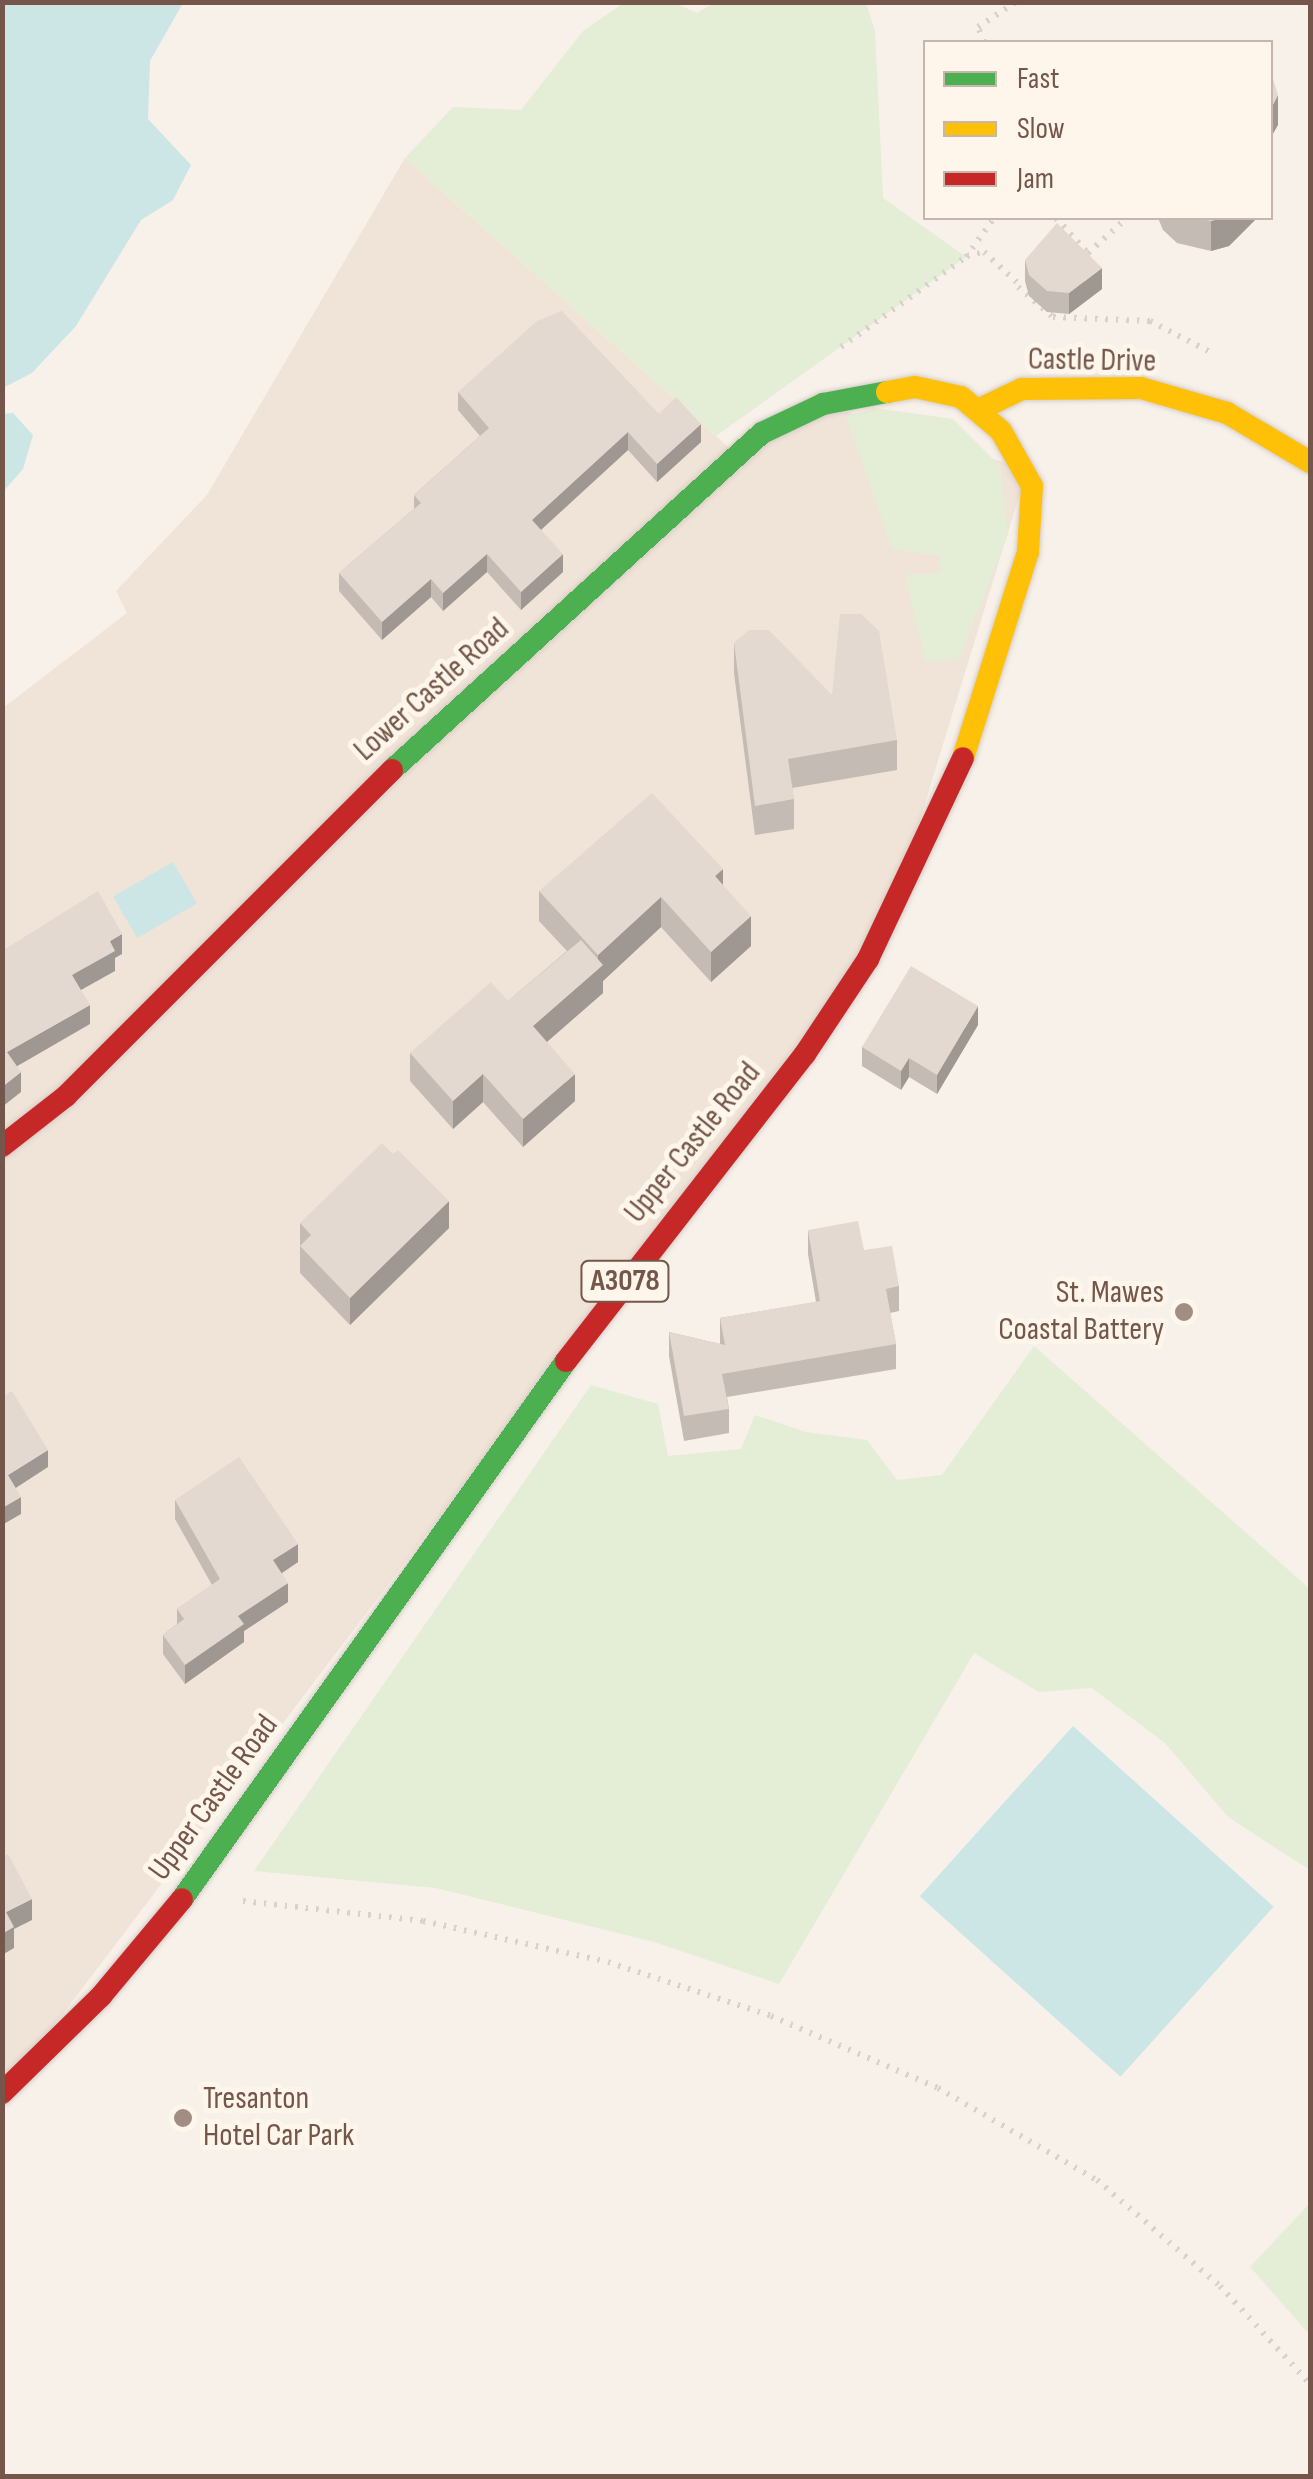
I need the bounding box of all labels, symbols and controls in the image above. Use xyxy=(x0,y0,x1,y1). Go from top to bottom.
legend xyxy=(923,40,1273,220)
text: Fast xyxy=(1017,61,1059,97)
text: Slow xyxy=(1017,111,1065,147)
text: Jam xyxy=(1017,161,1054,197)
street label: Castle Drive xyxy=(1028,341,1156,381)
street label: Lower Castle Road xyxy=(347,610,517,770)
street label: Upper Castle Road xyxy=(617,1055,769,1231)
road number: A3078 xyxy=(580,1256,670,1306)
place label: St. Mawes Coastal Battery xyxy=(998,1275,1164,1350)
marker: St. Mawes Coastal Battery xyxy=(1173,1301,1195,1323)
street label: Upper Castle Road xyxy=(141,1708,287,1888)
place label: Tresanton Hotel Car Park xyxy=(203,2081,354,2156)
marker: Tresanton Hotel Car Park xyxy=(172,2107,194,2129)

